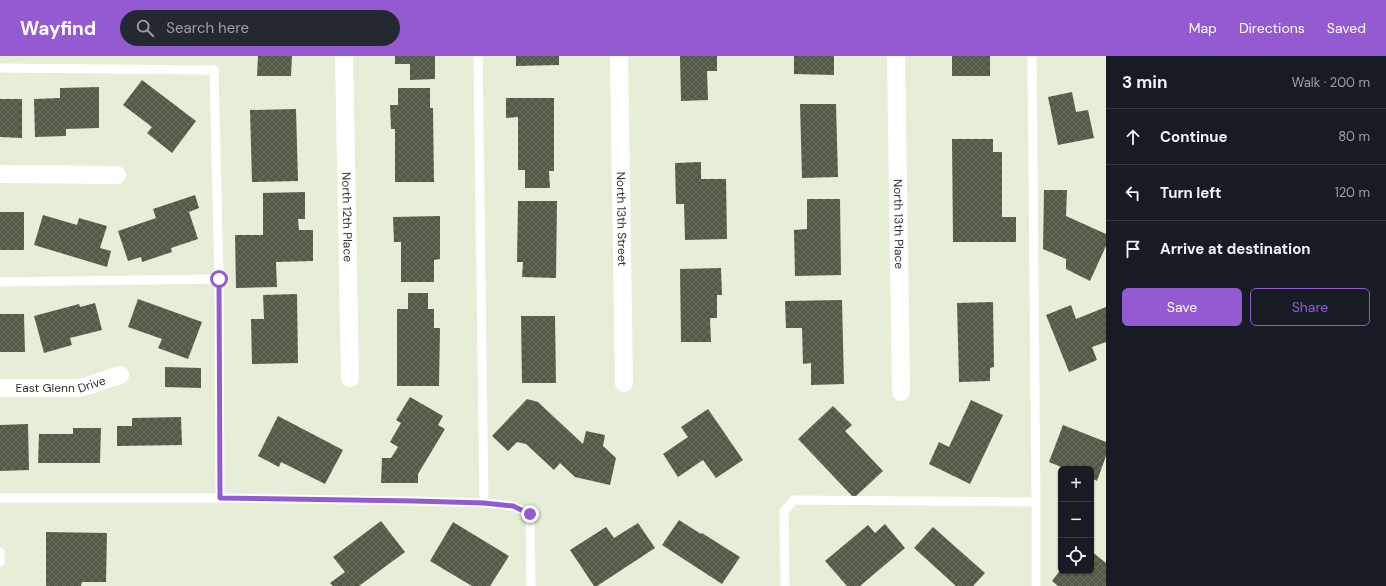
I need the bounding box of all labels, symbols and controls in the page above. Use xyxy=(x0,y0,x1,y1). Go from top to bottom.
search box xyxy=(120,10,400,46)
text: Wayfind xyxy=(20,16,96,41)
icon: search xyxy=(134,17,156,39)
text: Search here xyxy=(166,18,249,38)
text: Map xyxy=(1189,19,1217,37)
text: Directions xyxy=(1239,19,1305,37)
text: Saved xyxy=(1327,19,1366,37)
text: 3 min xyxy=(1122,71,1167,93)
text: Walk · 200 m xyxy=(1292,74,1370,91)
icon: ahead xyxy=(1122,126,1144,148)
text: Continue xyxy=(1160,127,1228,147)
text: 80 m xyxy=(1338,128,1370,145)
street label: North 12th Place xyxy=(338,172,356,262)
street label: North 13th Street xyxy=(613,172,630,267)
street label: North 13th Place xyxy=(890,179,907,269)
icon: left xyxy=(1122,182,1144,204)
text: Turn left xyxy=(1160,183,1221,203)
text: 120 m xyxy=(1335,184,1370,201)
icon: arrive xyxy=(1122,238,1144,260)
text: Arrive at destination xyxy=(1160,239,1311,259)
route start xyxy=(210,270,228,288)
button: Save xyxy=(1122,288,1242,326)
button: Share xyxy=(1250,288,1370,326)
street label: East Glenn Drive xyxy=(15,372,108,397)
map controls xyxy=(1058,466,1094,574)
button: + xyxy=(1058,466,1094,502)
button: − xyxy=(1058,502,1094,538)
route end xyxy=(521,505,539,523)
button: locate xyxy=(1058,538,1094,574)

